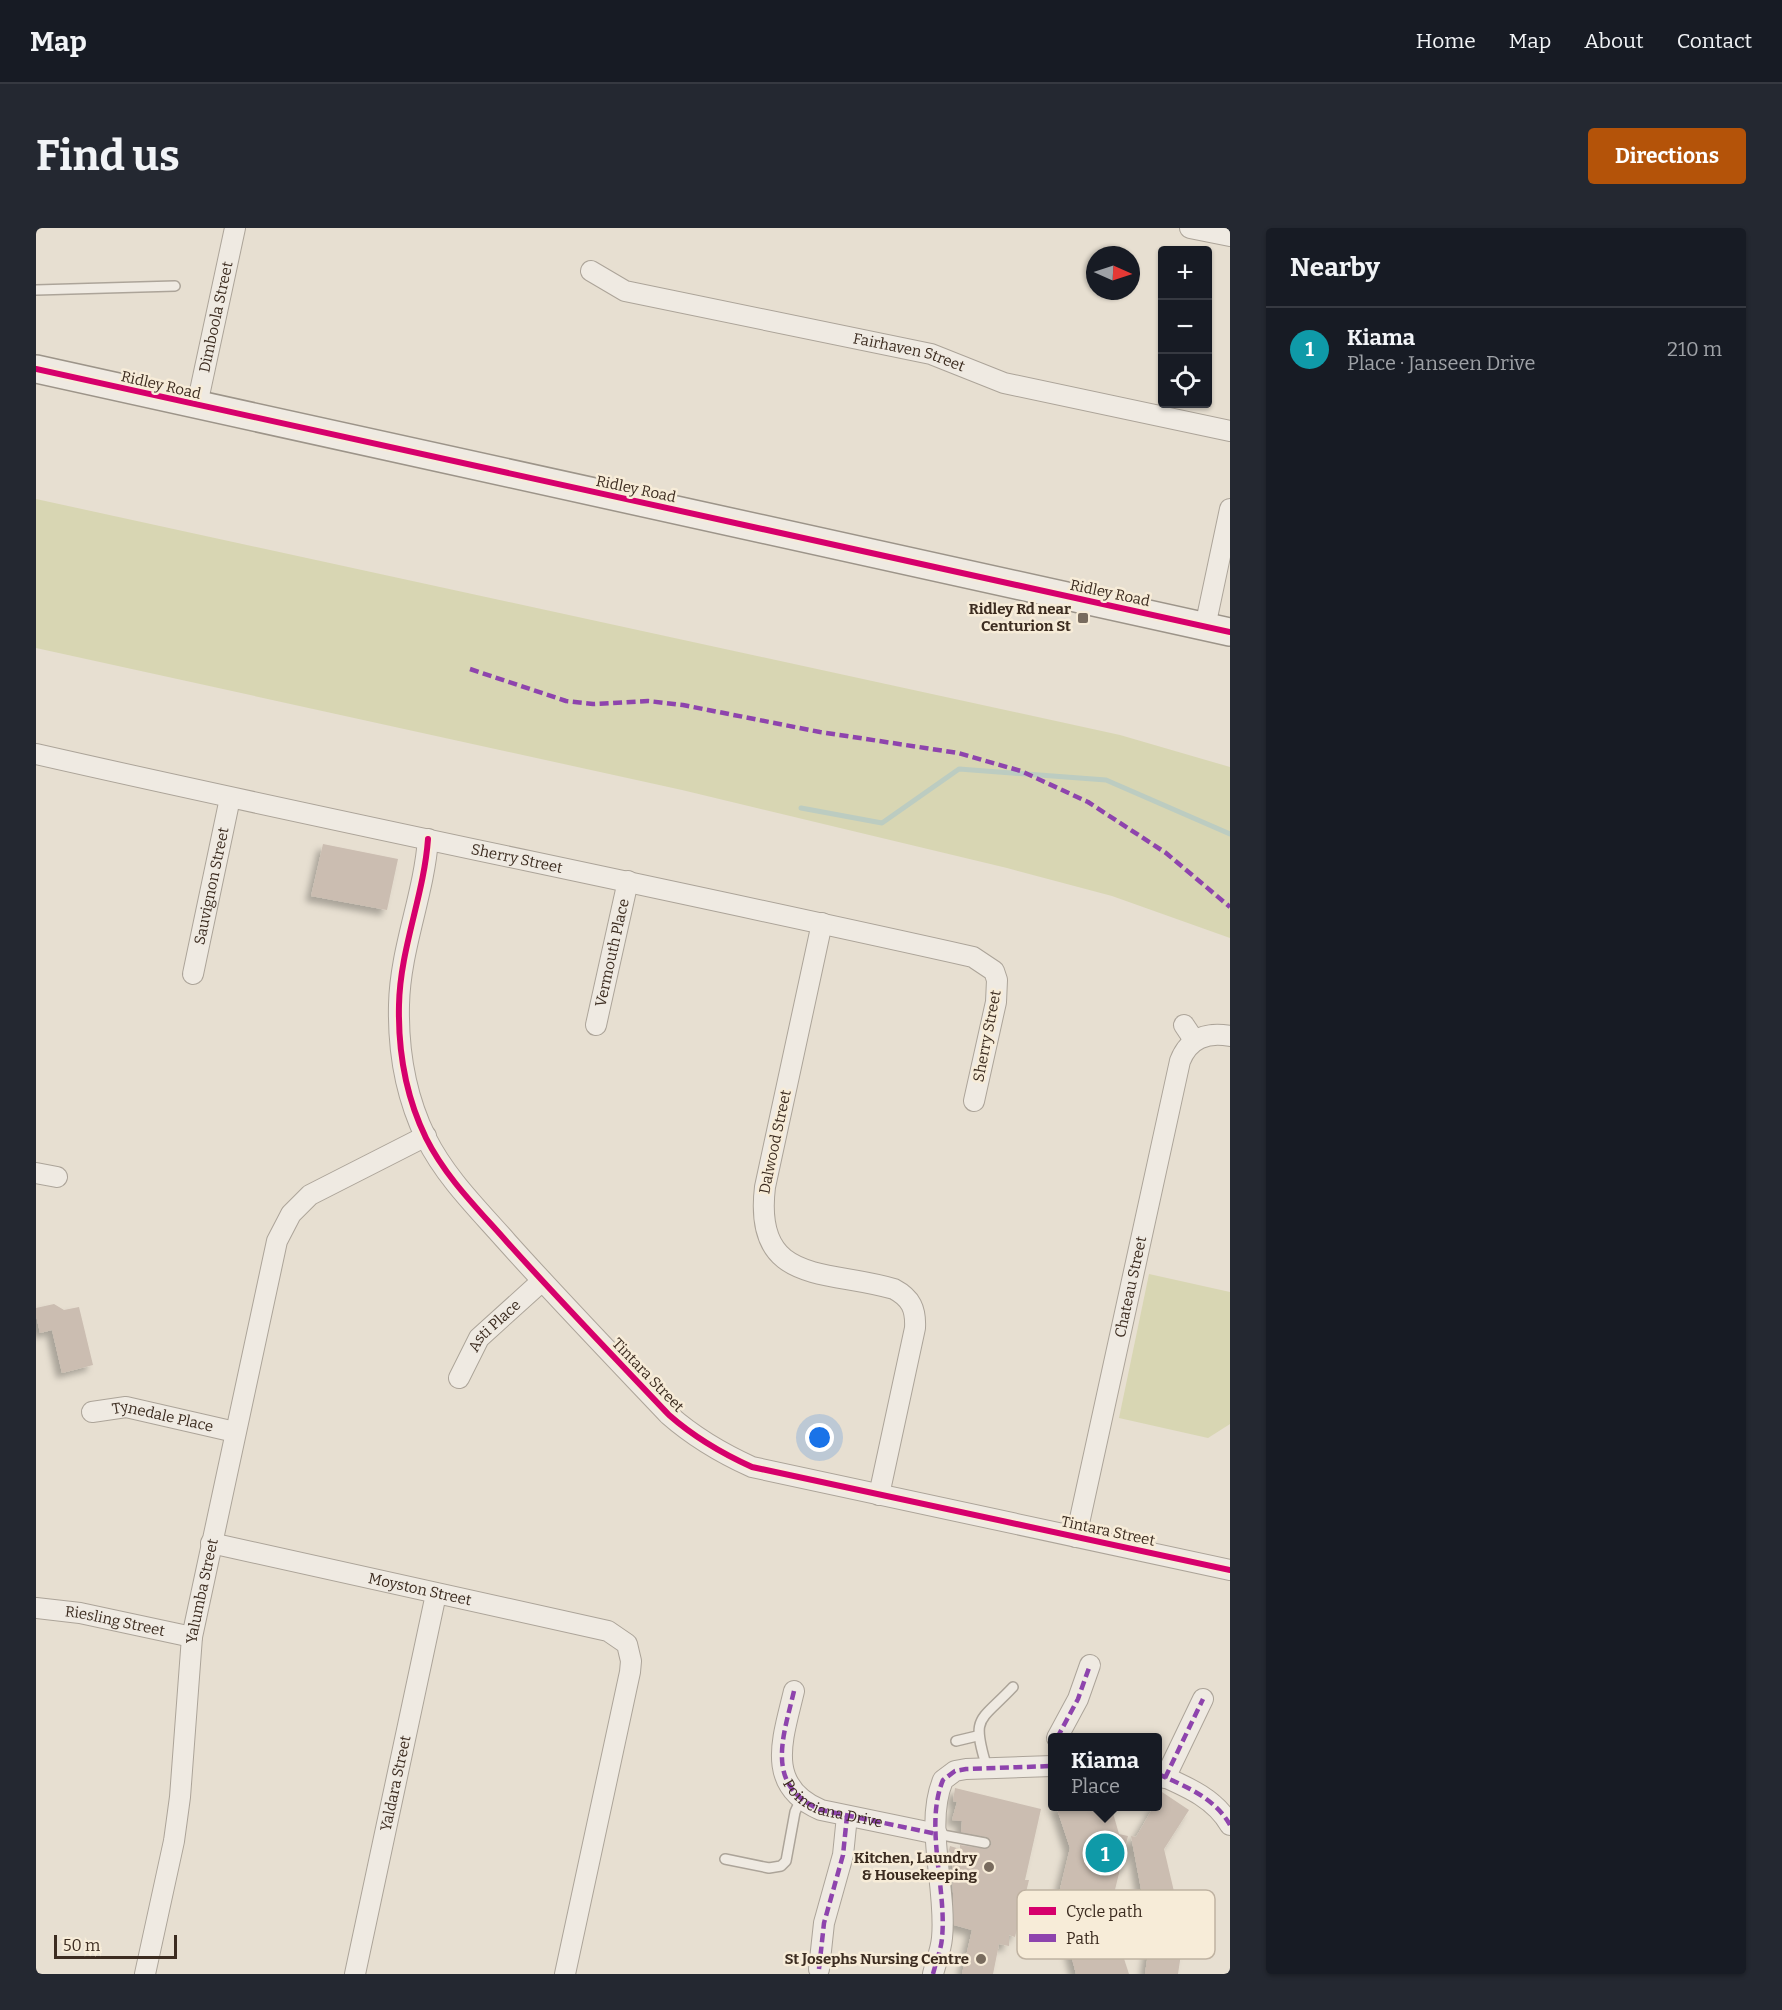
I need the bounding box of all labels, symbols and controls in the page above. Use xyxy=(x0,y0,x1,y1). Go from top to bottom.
text: Map xyxy=(30,25,87,58)
text: Home xyxy=(1416,28,1476,54)
text: Map xyxy=(1509,28,1551,54)
text: About xyxy=(1584,28,1644,54)
text: Contact xyxy=(1677,28,1752,54)
button: Directions xyxy=(1588,128,1746,184)
text: Find us xyxy=(36,131,180,181)
north arrow xyxy=(1086,246,1140,300)
map controls xyxy=(1158,246,1212,408)
button: + xyxy=(1158,246,1212,300)
text: Nearby xyxy=(1290,252,1380,283)
street label: Dimboola Street xyxy=(195,259,237,374)
button: − xyxy=(1158,300,1212,354)
text: Kiama xyxy=(1347,324,1415,351)
street label: Fairhaven Street xyxy=(851,329,968,376)
text: 1 xyxy=(1305,337,1314,361)
text: 210 m xyxy=(1667,337,1722,361)
text: Place · Janseen Drive xyxy=(1347,351,1535,375)
button: locate xyxy=(1158,354,1212,408)
street label: Ridley Road xyxy=(119,367,203,403)
street label: Ridley Road xyxy=(594,472,678,506)
street label: Ridley Road xyxy=(1068,576,1152,610)
place label: Ridley Rd near Centurion St xyxy=(969,600,1071,635)
marker: Ridley Rd near Centurion St xyxy=(1076,611,1090,625)
street label: Sauvignon Street xyxy=(190,825,233,946)
street label: Sherry Street xyxy=(469,840,565,877)
street label: Vermouth Place xyxy=(591,897,633,1009)
street label: Sherry Street xyxy=(969,988,1005,1083)
street label: Dalwood Street xyxy=(755,1088,795,1196)
street label: Chateau Street xyxy=(1111,1234,1151,1339)
street label: Asti Place xyxy=(465,1296,524,1355)
street label: Tintara Street xyxy=(608,1334,688,1416)
street label: Tynedale Place xyxy=(111,1398,215,1436)
your location xyxy=(805,1423,834,1452)
street label: Tintara Street xyxy=(1059,1512,1157,1550)
street label: Yalumba Street xyxy=(183,1536,222,1644)
street label: Moyston Street xyxy=(367,1569,474,1610)
street label: Riesling Street xyxy=(64,1602,167,1640)
street label: Yaldara Street xyxy=(377,1733,415,1833)
popup xyxy=(1048,1733,1162,1811)
text: Kiama xyxy=(1071,1747,1139,1774)
text: Place xyxy=(1071,1774,1120,1798)
street label: Poinciana Drive xyxy=(779,1776,885,1832)
pin: 1 xyxy=(1086,1830,1124,1876)
place label: Kitchen, Laundry & Housekeeping xyxy=(854,1849,978,1884)
marker: Kitchen, Laundry & Housekeeping xyxy=(982,1860,996,1874)
legend xyxy=(1017,1890,1215,1959)
text: Cycle path xyxy=(1066,1902,1142,1921)
text: Path xyxy=(1066,1929,1100,1948)
scale bar xyxy=(54,1932,177,1960)
text: 50 m xyxy=(63,1936,100,1955)
place label: St Josephs Nursing Centre xyxy=(784,1950,969,1968)
marker: St Josephs Nursing Centre xyxy=(974,1952,988,1966)

